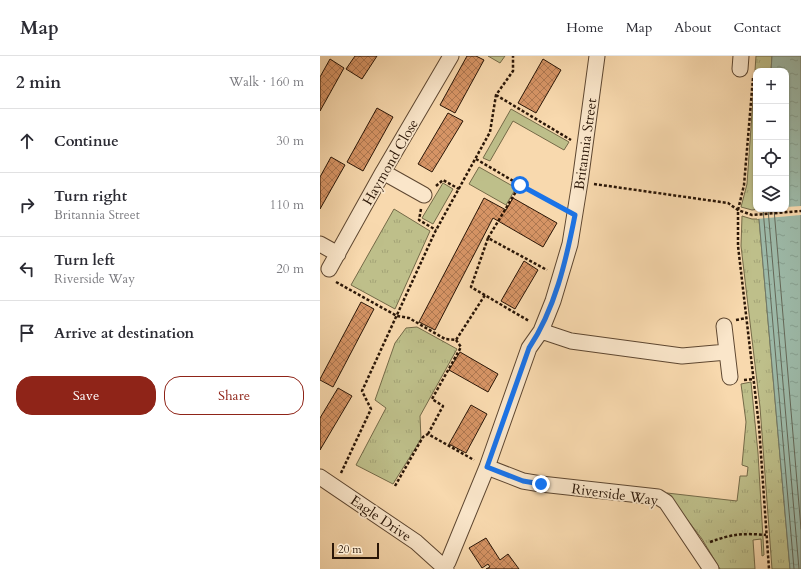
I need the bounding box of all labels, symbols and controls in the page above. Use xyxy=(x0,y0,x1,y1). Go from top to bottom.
text: Map xyxy=(20,15,59,41)
text: Home xyxy=(566,18,604,37)
text: Map xyxy=(626,18,652,37)
text: About xyxy=(674,18,711,37)
text: Contact xyxy=(733,18,781,37)
map controls xyxy=(753,68,789,212)
button: + xyxy=(753,68,789,104)
text: 2 min xyxy=(16,71,61,94)
text: Walk · 160 m xyxy=(229,73,304,91)
street label: Britannia Street xyxy=(570,96,601,191)
button: − xyxy=(753,104,789,140)
street label: Haymond Close xyxy=(358,116,423,209)
icon: ahead xyxy=(16,130,38,152)
text: Continue xyxy=(54,131,119,151)
text: 30 m xyxy=(276,132,304,150)
button: locate xyxy=(753,140,789,176)
route start xyxy=(511,176,529,194)
button: layers xyxy=(753,176,789,212)
text: Turn right xyxy=(54,186,127,206)
icon: right xyxy=(16,194,38,216)
text: 110 m xyxy=(270,196,304,214)
text: Britannia Street xyxy=(54,206,140,224)
text: Turn left xyxy=(54,250,115,270)
icon: left xyxy=(16,258,38,280)
text: 20 m xyxy=(276,260,304,278)
text: Riverside Way xyxy=(54,270,135,288)
icon: arrive xyxy=(16,322,38,344)
text: Arrive at destination xyxy=(54,323,194,343)
button: Save xyxy=(16,376,156,415)
button: Share xyxy=(164,376,304,415)
route end xyxy=(532,475,550,493)
street label: Riverside Way xyxy=(570,479,660,510)
street label: Eagle Drive xyxy=(346,491,415,546)
scale bar xyxy=(332,541,379,560)
text: 20 m xyxy=(338,542,362,557)

